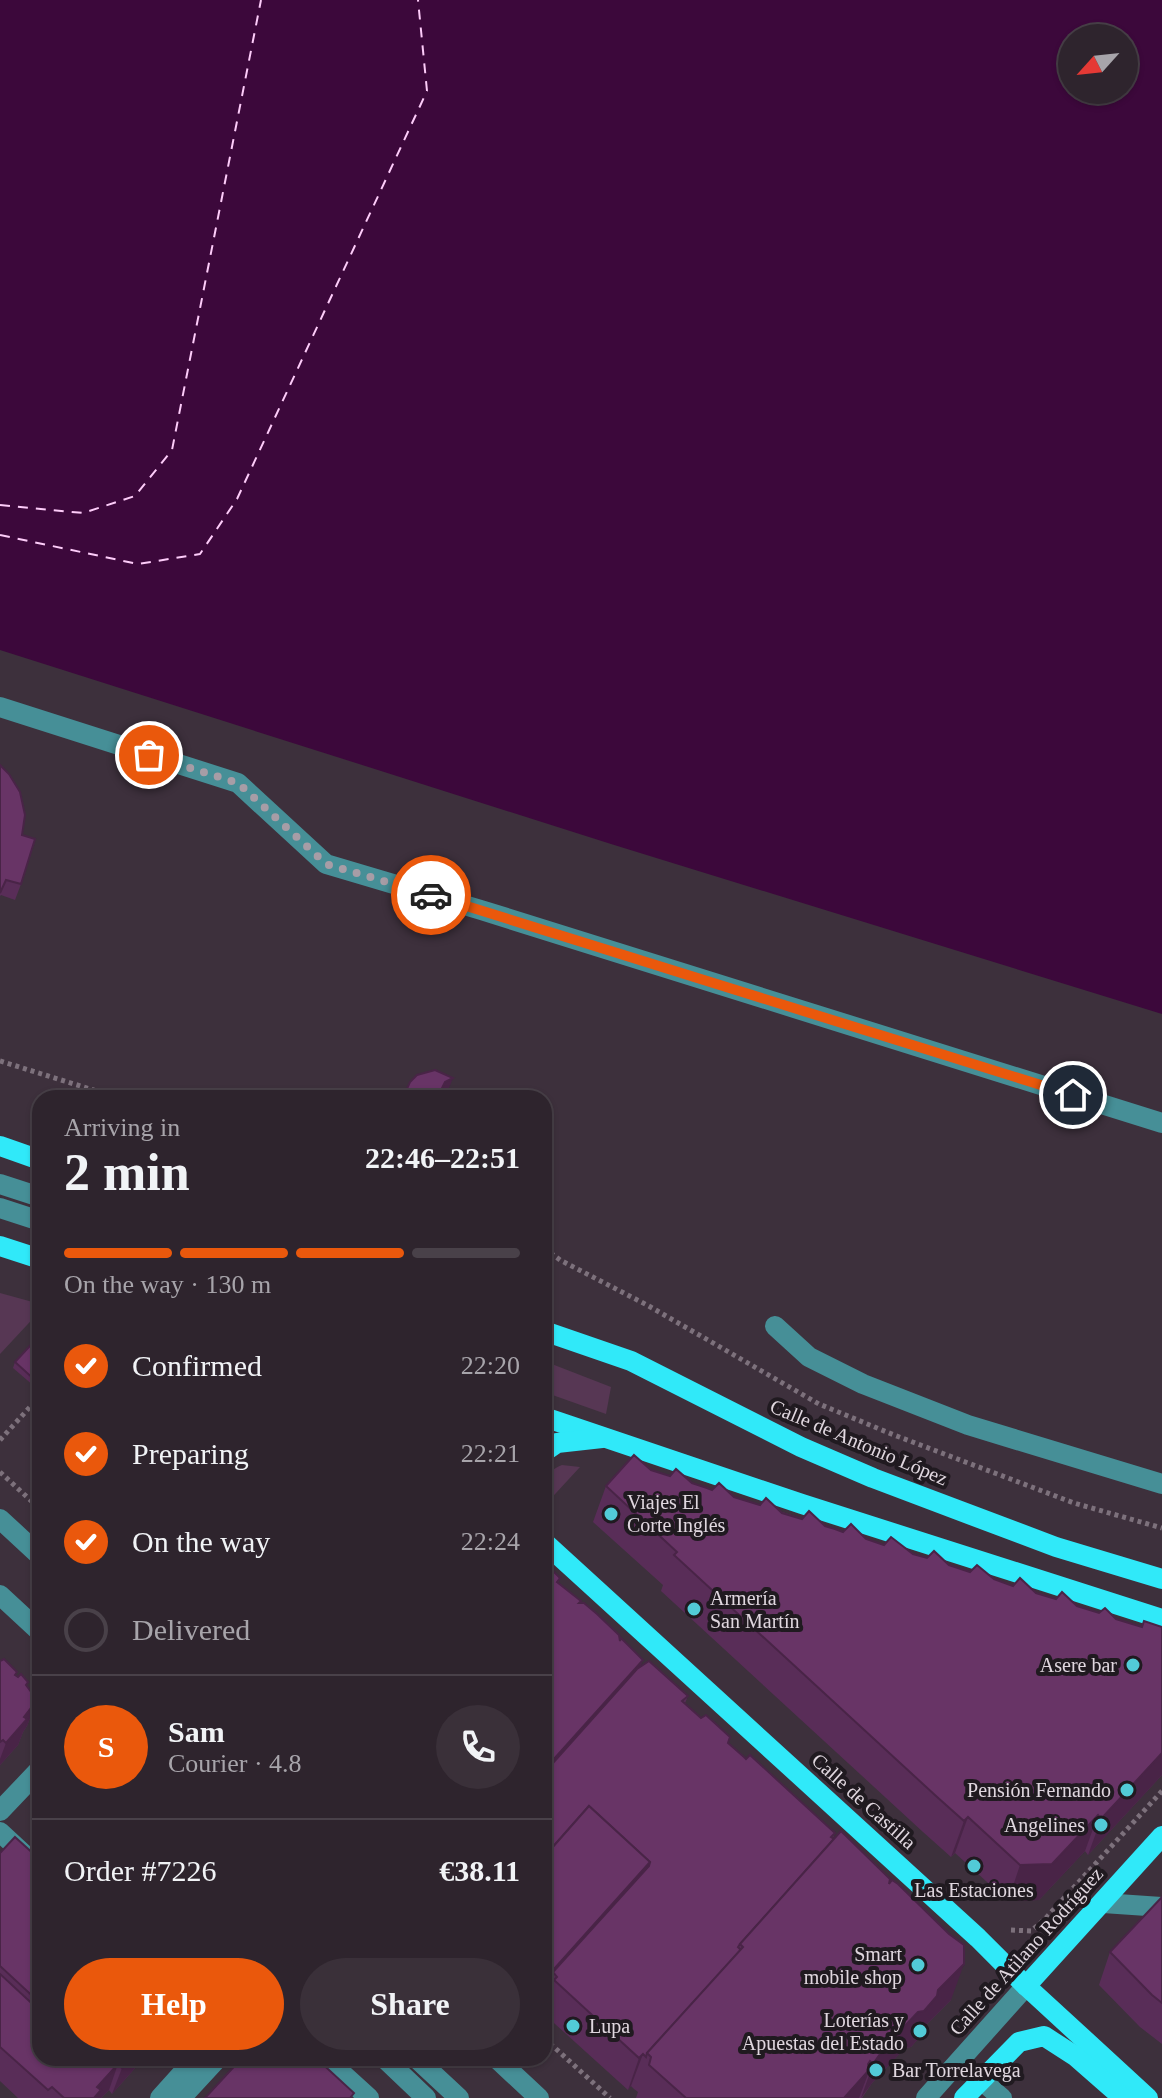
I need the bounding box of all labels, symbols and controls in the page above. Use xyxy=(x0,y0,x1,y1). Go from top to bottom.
north arrow xyxy=(1058,24,1138,104)
map controls xyxy=(1058,24,1138,104)
pin xyxy=(115,721,183,789)
icon: bag xyxy=(127,733,171,777)
courier xyxy=(391,855,471,935)
icon: car xyxy=(409,873,453,917)
pin xyxy=(1039,1061,1107,1129)
icon: home xyxy=(1051,1073,1095,1117)
text: Arriving in xyxy=(64,1113,180,1142)
text: 22:46–22:51 xyxy=(365,1141,520,1174)
text: 2 min xyxy=(64,1144,190,1201)
text: On the way · 130 m xyxy=(64,1270,271,1299)
icon: check xyxy=(64,1344,108,1388)
text: Confirmed xyxy=(132,1349,262,1382)
text: 22:20 xyxy=(461,1351,520,1380)
street label: Calle de Antonio López xyxy=(767,1395,951,1490)
icon: check xyxy=(64,1432,108,1476)
text: Preparing xyxy=(132,1437,249,1470)
text: 22:21 xyxy=(461,1439,520,1468)
place label: Viajes El Corte Inglés xyxy=(627,1491,726,1537)
marker: Viajes El Corte Inglés xyxy=(602,1505,620,1523)
icon: check xyxy=(64,1520,108,1564)
text: On the way xyxy=(132,1525,270,1558)
text: 22:24 xyxy=(461,1527,520,1556)
place label: Armería San Martín xyxy=(710,1587,799,1632)
marker: Armería San Martín xyxy=(685,1600,703,1618)
text: Delivered xyxy=(132,1613,250,1646)
place label: Asere bar xyxy=(1040,1654,1117,1676)
marker: Asere bar xyxy=(1124,1656,1142,1674)
button: phone xyxy=(436,1705,520,1789)
text: Sam xyxy=(168,1715,225,1748)
text: S xyxy=(98,1730,114,1763)
text: Courier · 4.8 xyxy=(168,1749,302,1778)
street label: Calle de Castilla xyxy=(808,1749,921,1853)
place label: Pensión Fernando xyxy=(967,1779,1111,1801)
marker: Pensión Fernando xyxy=(1118,1781,1136,1799)
place label: Angelines xyxy=(1004,1814,1085,1837)
marker: Angelines xyxy=(1092,1816,1110,1834)
text: Order #7226 xyxy=(64,1854,216,1887)
text: €38.11 xyxy=(439,1854,520,1887)
marker: Las Estaciones xyxy=(965,1857,983,1875)
street label: Calle de Atilano Rodríguez xyxy=(945,1862,1108,2040)
place label: Las Estaciones xyxy=(914,1879,1034,1901)
place label: Smart mobile shop xyxy=(804,1943,902,1989)
marker: Smart mobile shop xyxy=(909,1956,927,1974)
button: Help xyxy=(64,1958,284,2050)
button: Share xyxy=(300,1958,520,2050)
place label: Loterías y Apuestas del Estado xyxy=(742,2009,904,2055)
place label: Lupa xyxy=(589,2015,630,2038)
marker: Lupa xyxy=(564,2017,582,2035)
marker: Loterías y Apuestas del Estado xyxy=(911,2022,929,2040)
place label: Bar Torrelavega xyxy=(892,2059,1021,2082)
marker: Bar Torrelavega xyxy=(867,2061,885,2079)

